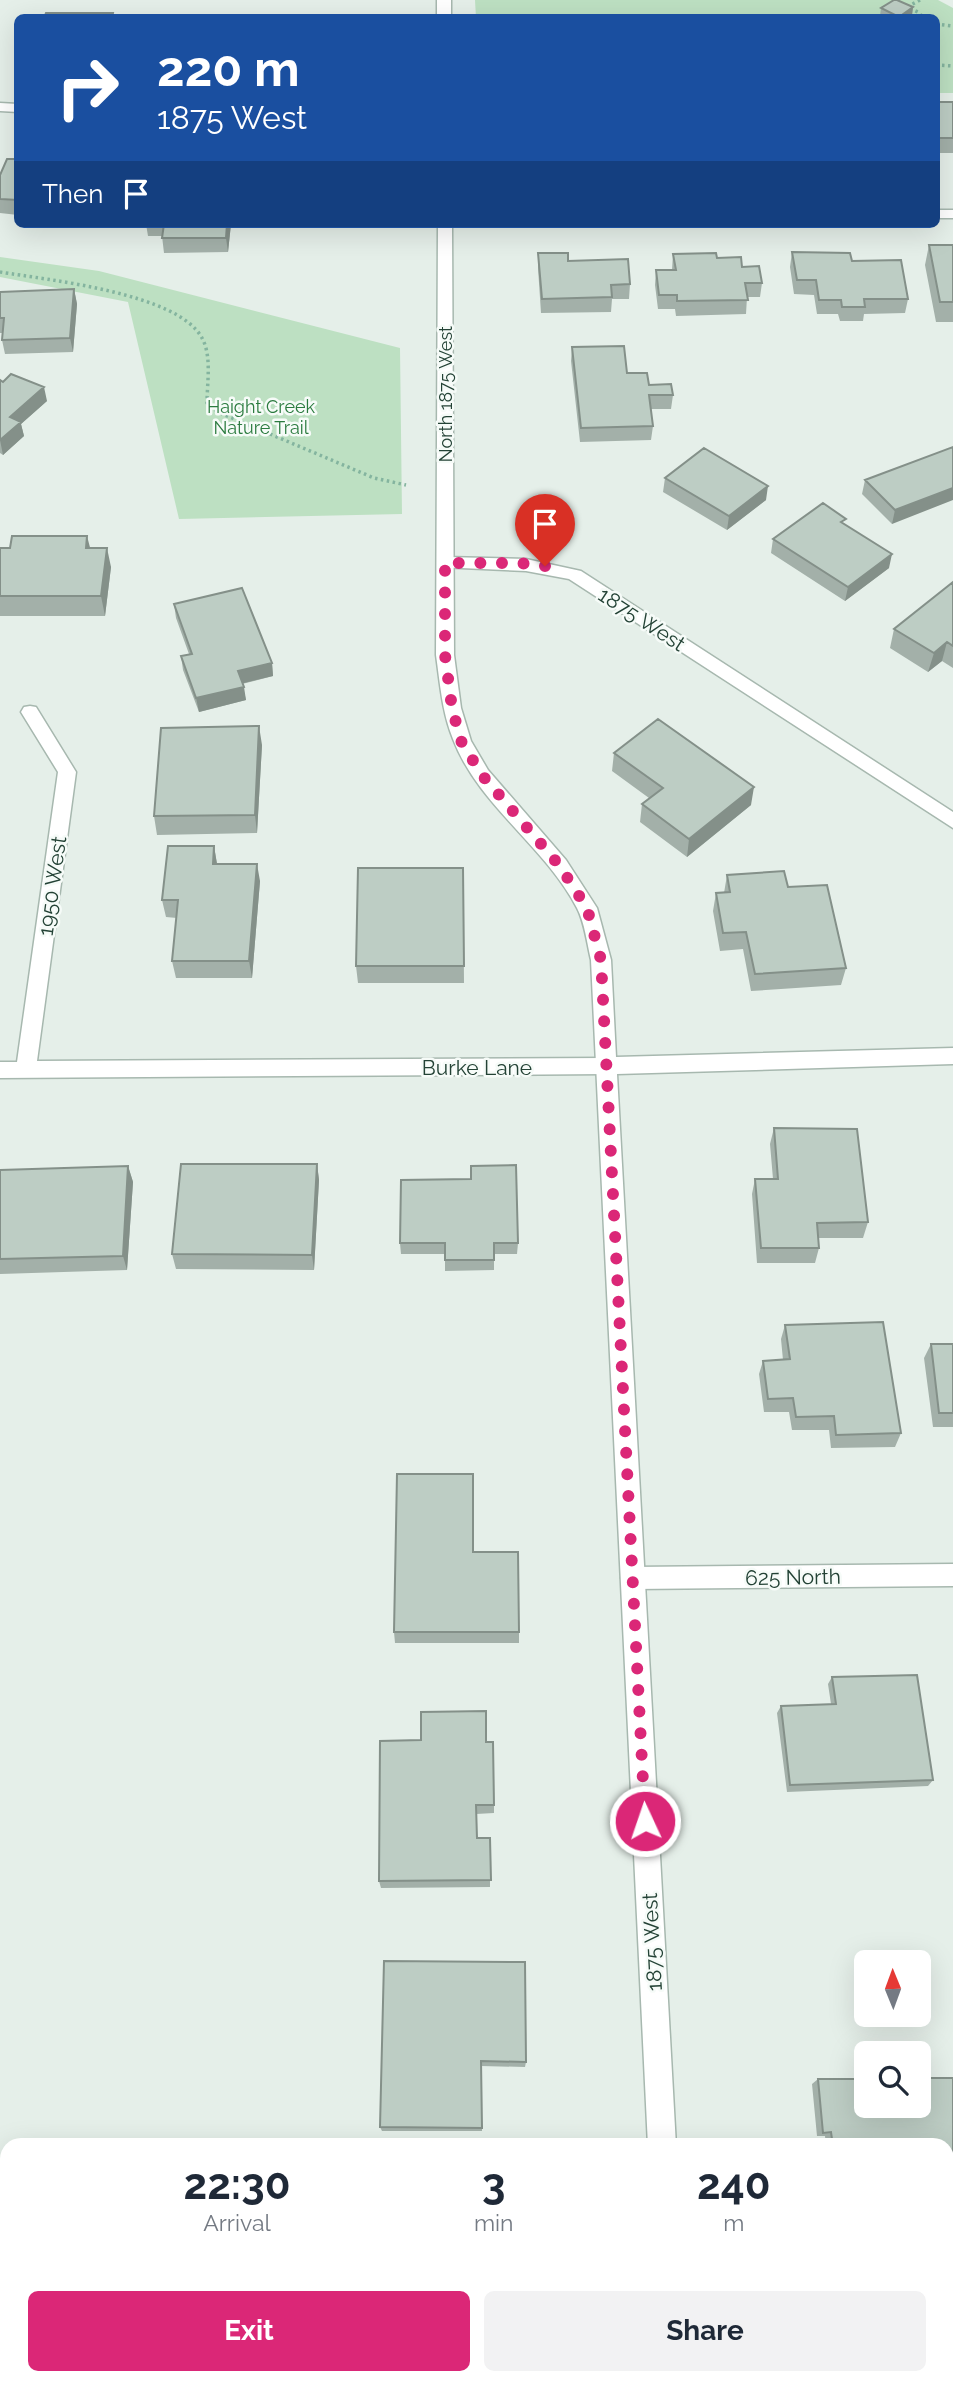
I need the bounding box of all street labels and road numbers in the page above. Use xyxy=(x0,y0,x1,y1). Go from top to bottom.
street label: North 1875 West xyxy=(435,326,456,462)
street label: 1875 West xyxy=(594,582,690,656)
street label: 1950 West xyxy=(33,835,71,937)
street label: Burke Lane xyxy=(422,1055,532,1080)
street label: 625 North xyxy=(745,1564,841,1590)
street label: 1875 West xyxy=(637,1892,667,1992)

